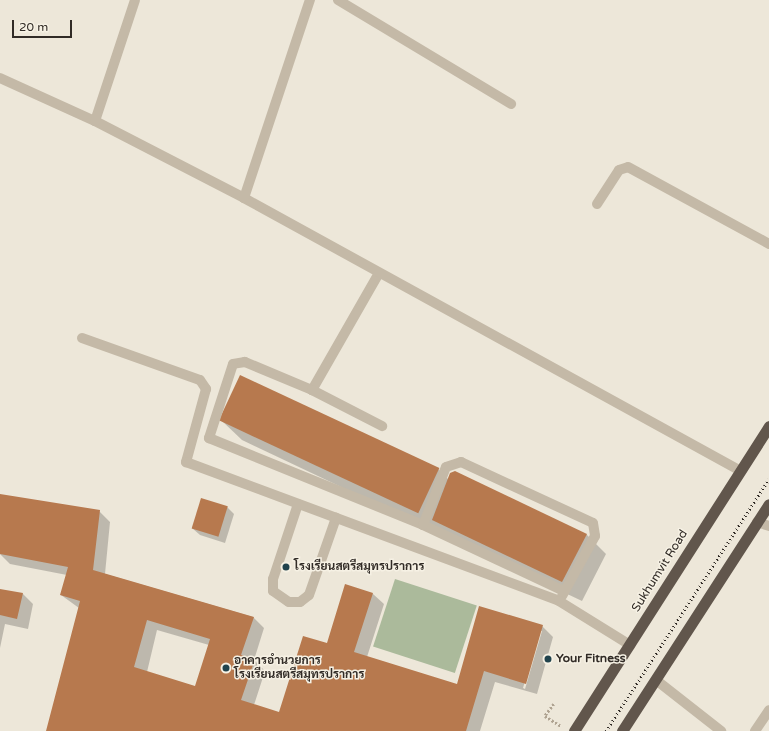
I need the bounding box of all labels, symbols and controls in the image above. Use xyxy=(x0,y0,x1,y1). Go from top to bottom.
scale bar xyxy=(14,12,74,38)
text: 20 m xyxy=(19,20,48,34)
street label: Sukhumvit Road xyxy=(629,527,691,615)
place label: โรงเรียนสตรีสมุทรปราการ xyxy=(294,560,424,574)
marker: โรงเรียนสตรีสมุทรปราการ xyxy=(281,562,291,572)
place label: Your Fitness xyxy=(556,652,625,666)
place label: อาคารอำนวยการ โรงเรียนสตรีสมุทรปราการ xyxy=(234,654,364,682)
marker: Your Fitness xyxy=(543,654,553,664)
marker: อาคารอำนวยการ โรงเรียนสตรีสมุทรปราการ xyxy=(221,663,231,673)

